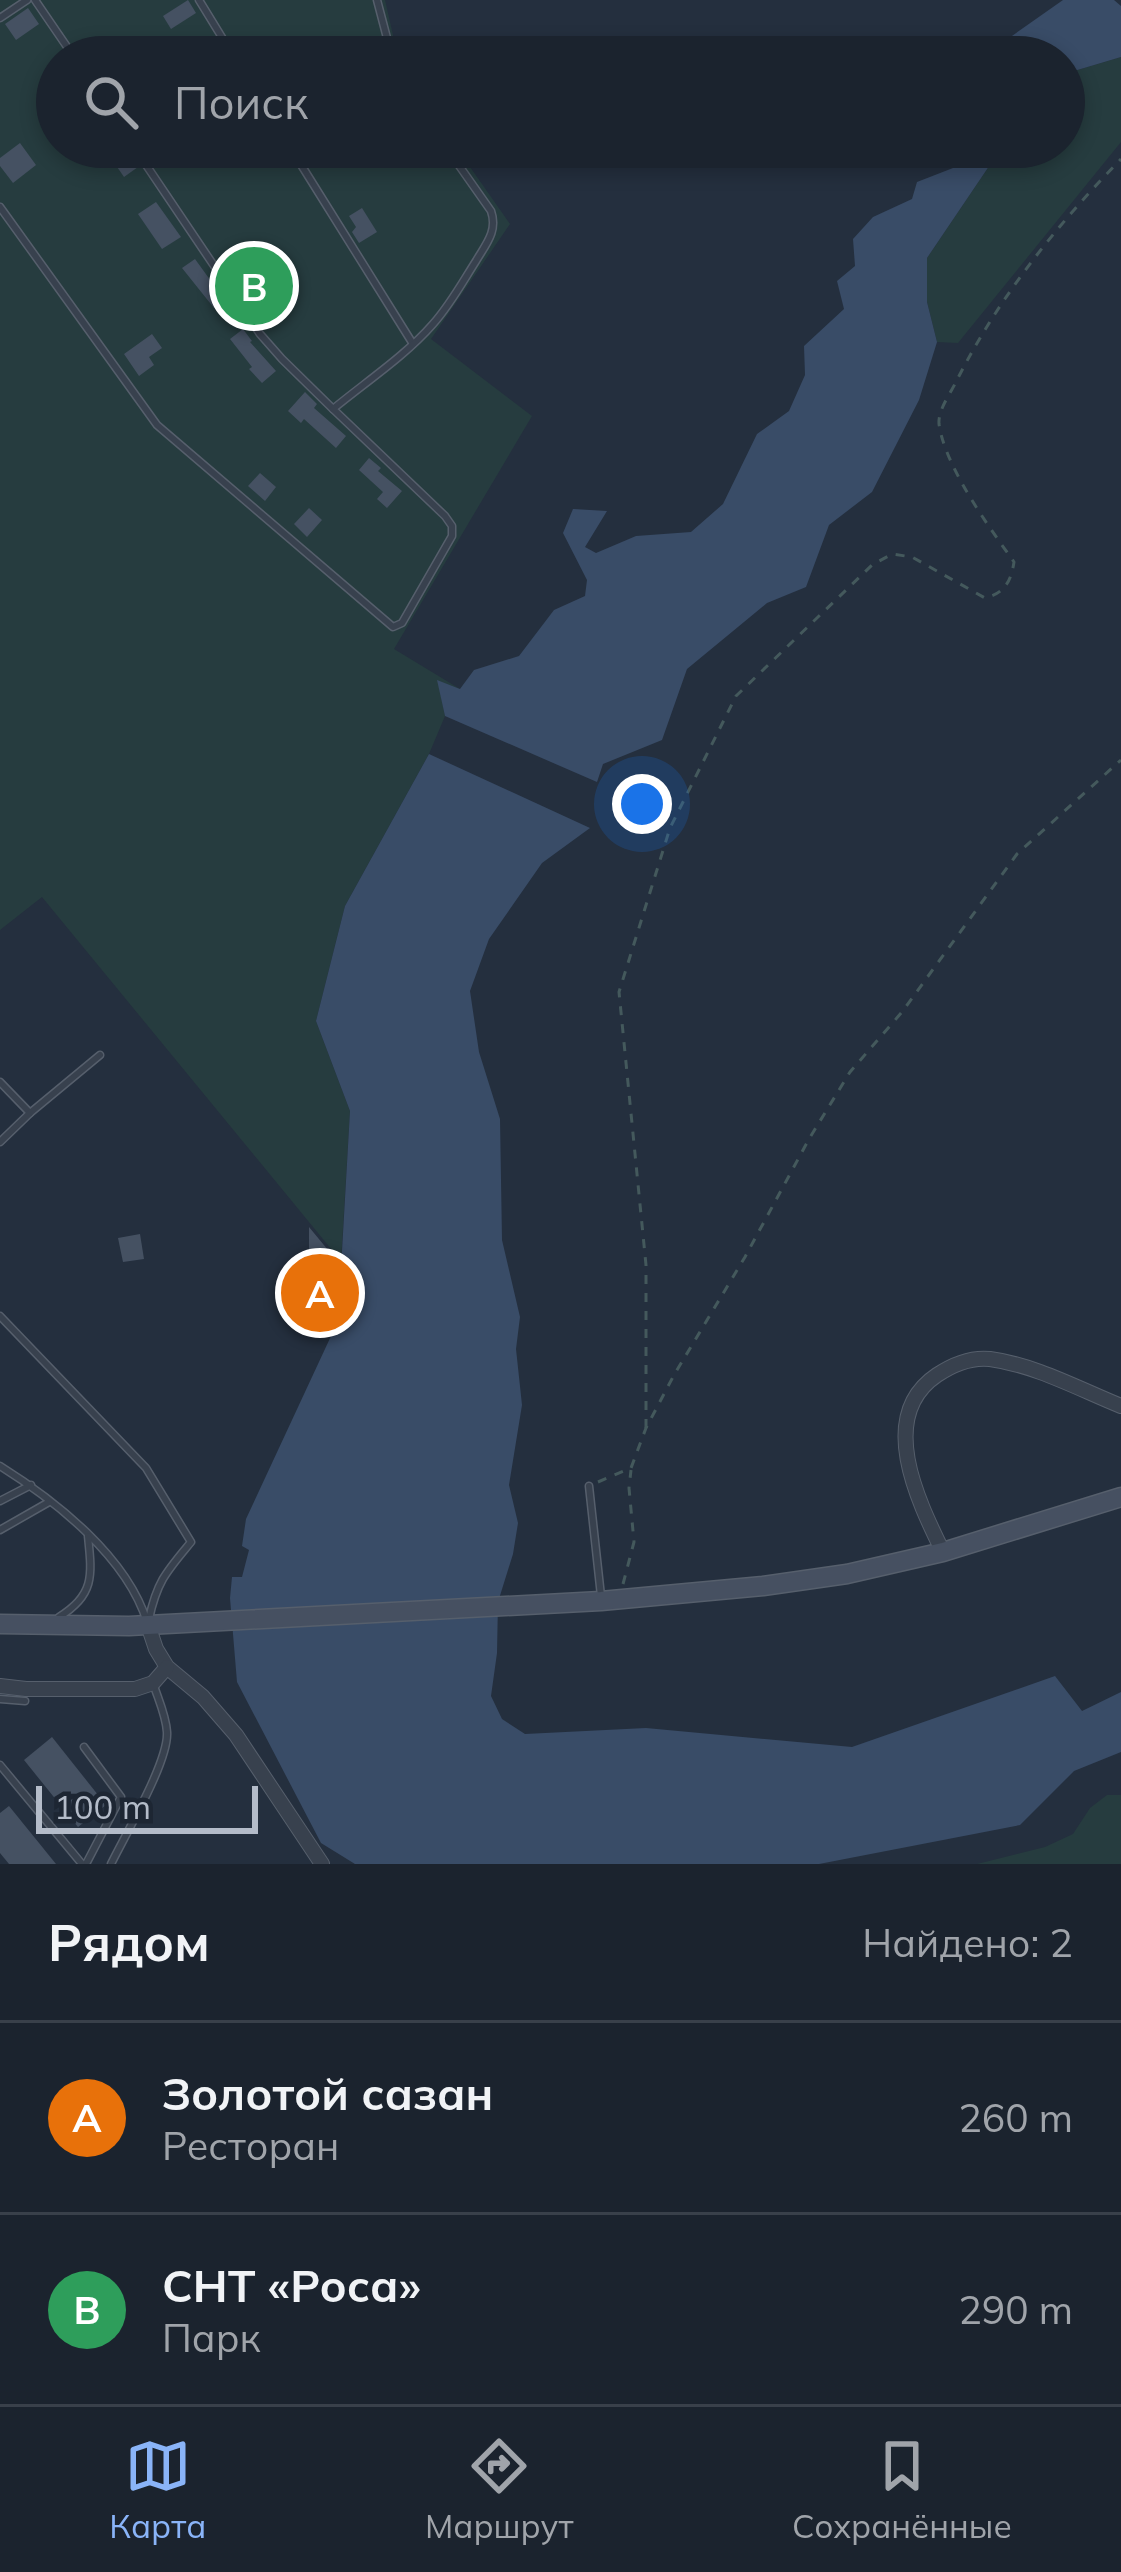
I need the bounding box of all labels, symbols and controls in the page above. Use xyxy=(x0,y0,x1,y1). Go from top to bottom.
search box xyxy=(36,36,1085,168)
icon: search xyxy=(78,69,144,135)
text: Поиск xyxy=(174,74,308,130)
pin: B xyxy=(215,241,293,331)
your location xyxy=(612,774,672,834)
pin: A xyxy=(281,1248,359,1338)
scale bar xyxy=(36,1780,258,1833)
text: 100 m xyxy=(54,1786,151,1827)
text: Рядом xyxy=(48,1910,210,1974)
text: Найдено: 2 xyxy=(862,1918,1073,1967)
text: Золотой сазан xyxy=(162,2065,493,2121)
text: A xyxy=(72,2093,102,2142)
text: 260 m xyxy=(958,2093,1073,2142)
text: Ресторан xyxy=(162,2121,339,2170)
text: СНТ «Роса» xyxy=(162,2257,421,2313)
text: B xyxy=(74,2285,100,2334)
text: 290 m xyxy=(958,2285,1073,2334)
text: Парк xyxy=(162,2313,260,2362)
tab: Карта xyxy=(109,2433,206,2546)
tab: Маршрут xyxy=(425,2433,573,2546)
tab: Сохранённые xyxy=(792,2433,1012,2546)

